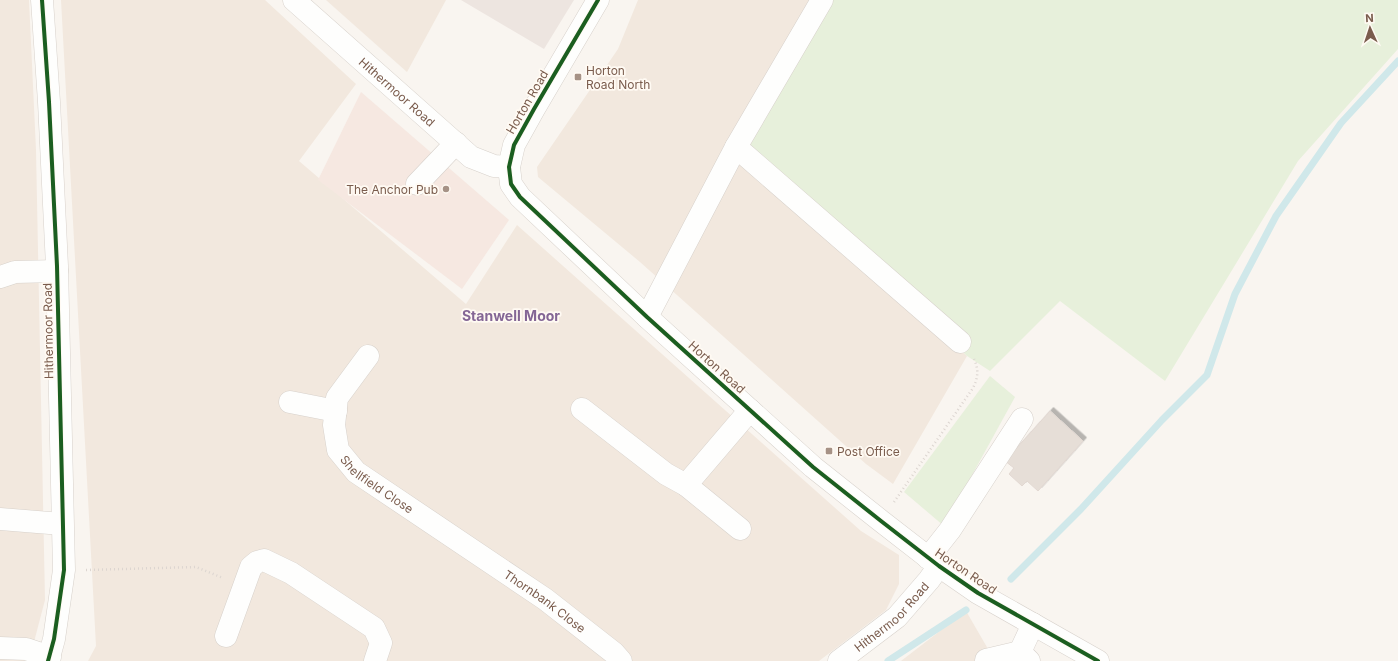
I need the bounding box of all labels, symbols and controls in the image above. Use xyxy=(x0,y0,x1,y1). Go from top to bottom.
north arrow xyxy=(1350,8,1390,48)
text: N xyxy=(1365,11,1374,25)
street label: Hithermoor Road xyxy=(356,54,438,129)
place label: Horton Road North xyxy=(586,63,650,92)
street label: Horton Road xyxy=(503,67,551,137)
marker: Horton Road North xyxy=(573,72,583,82)
place label: The Anchor Pub xyxy=(346,182,438,197)
marker: The Anchor Pub xyxy=(441,184,451,194)
street label: Hithermoor Road xyxy=(40,283,56,379)
district label: Stanwell Moor xyxy=(462,307,560,324)
street label: Horton Road xyxy=(686,338,748,396)
place label: Post Office xyxy=(837,444,900,459)
marker: Post Office xyxy=(824,446,834,456)
street label: Shellfield Close xyxy=(338,452,416,516)
street label: Horton Road xyxy=(932,545,1000,597)
street label: Thornbank Close xyxy=(501,566,589,636)
street label: Hithermoor Road xyxy=(851,579,932,654)

